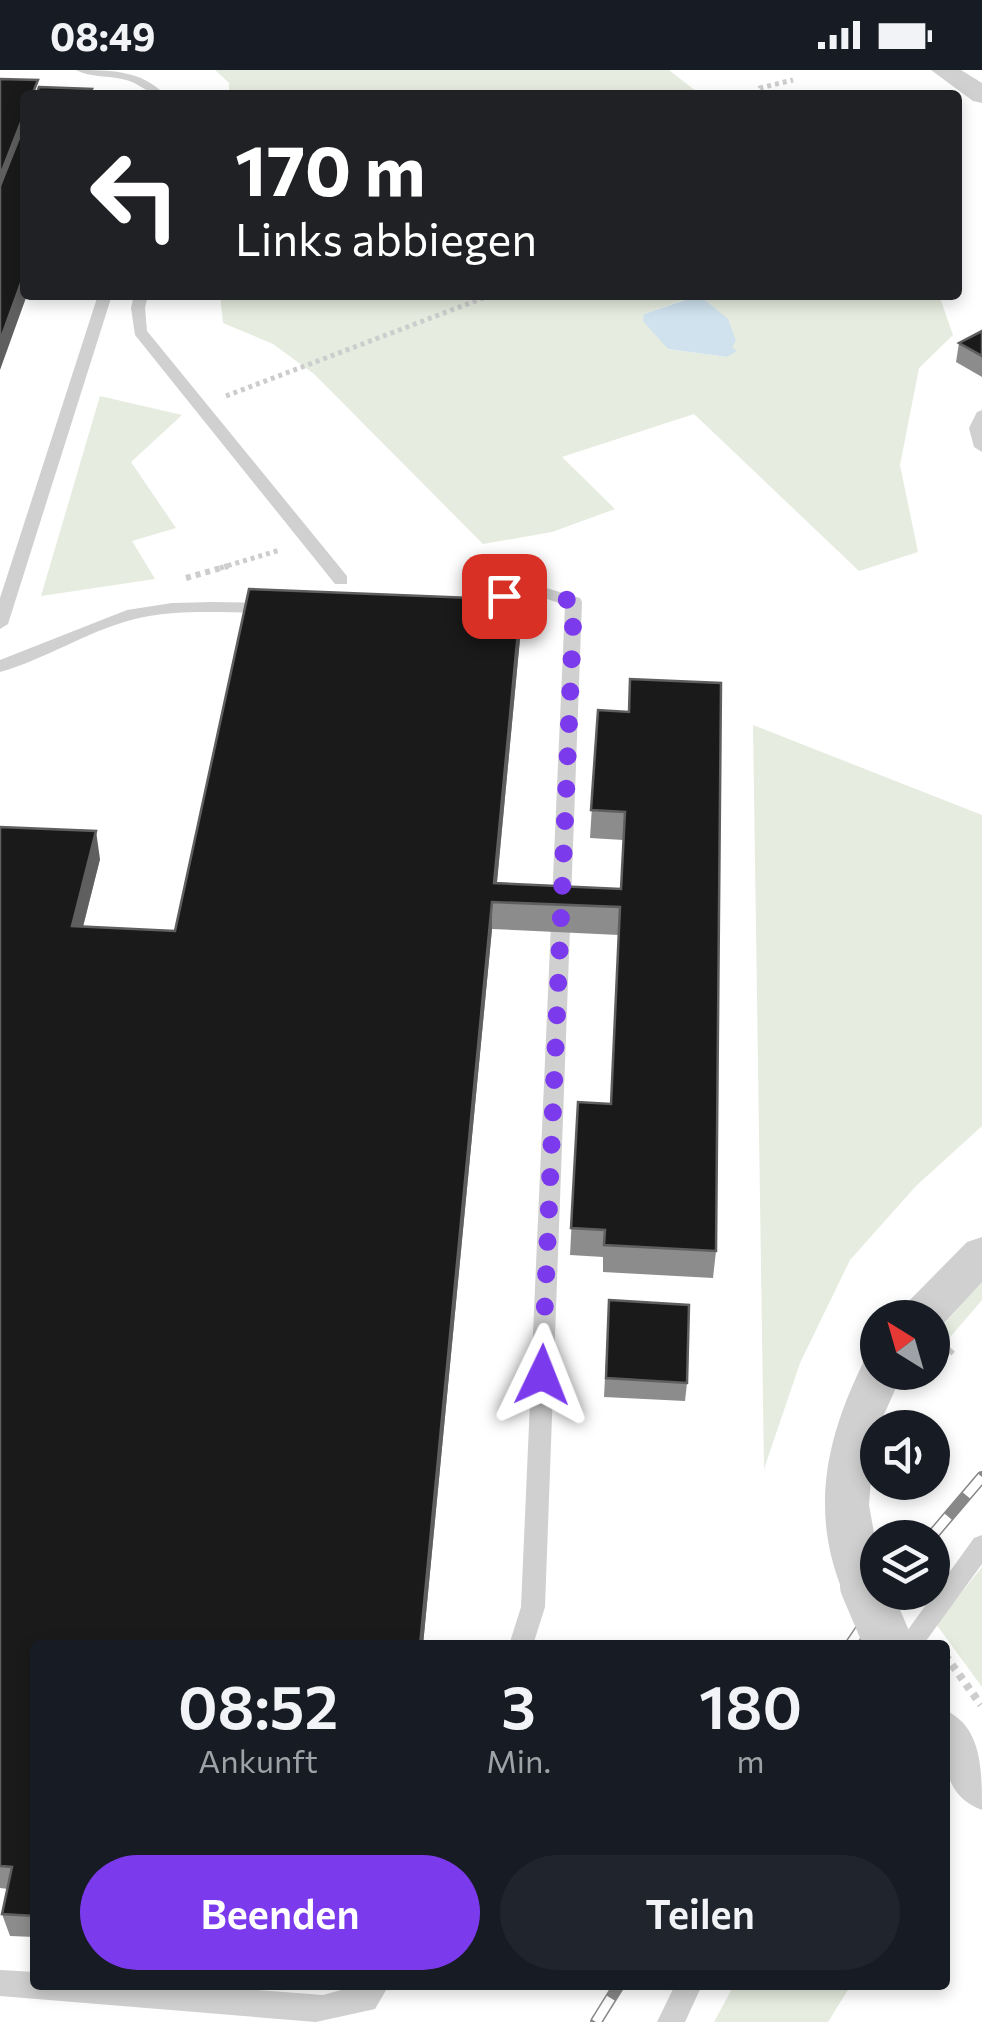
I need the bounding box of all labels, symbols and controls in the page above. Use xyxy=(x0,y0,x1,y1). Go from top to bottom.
text: 08:49 xyxy=(50,12,156,59)
text: 170 m xyxy=(235,125,426,210)
icon: left xyxy=(70,130,200,260)
text: Links abbiegen xyxy=(235,210,537,265)
pin xyxy=(462,554,547,639)
icon: arrive xyxy=(477,569,532,624)
north arrow xyxy=(860,1300,950,1390)
map controls xyxy=(860,1300,950,1610)
position arrow xyxy=(490,1323,594,1427)
button: sound xyxy=(860,1410,950,1500)
button: layers xyxy=(860,1520,950,1610)
text: 08:52 xyxy=(178,1668,338,1741)
text: 3 xyxy=(501,1668,536,1741)
text: 180 xyxy=(699,1668,802,1741)
text: Ankunft xyxy=(198,1740,318,1780)
text: Min. xyxy=(486,1740,551,1780)
text: m xyxy=(737,1740,764,1780)
button: Beenden xyxy=(80,1855,480,1970)
button: Teilen xyxy=(500,1855,900,1970)

